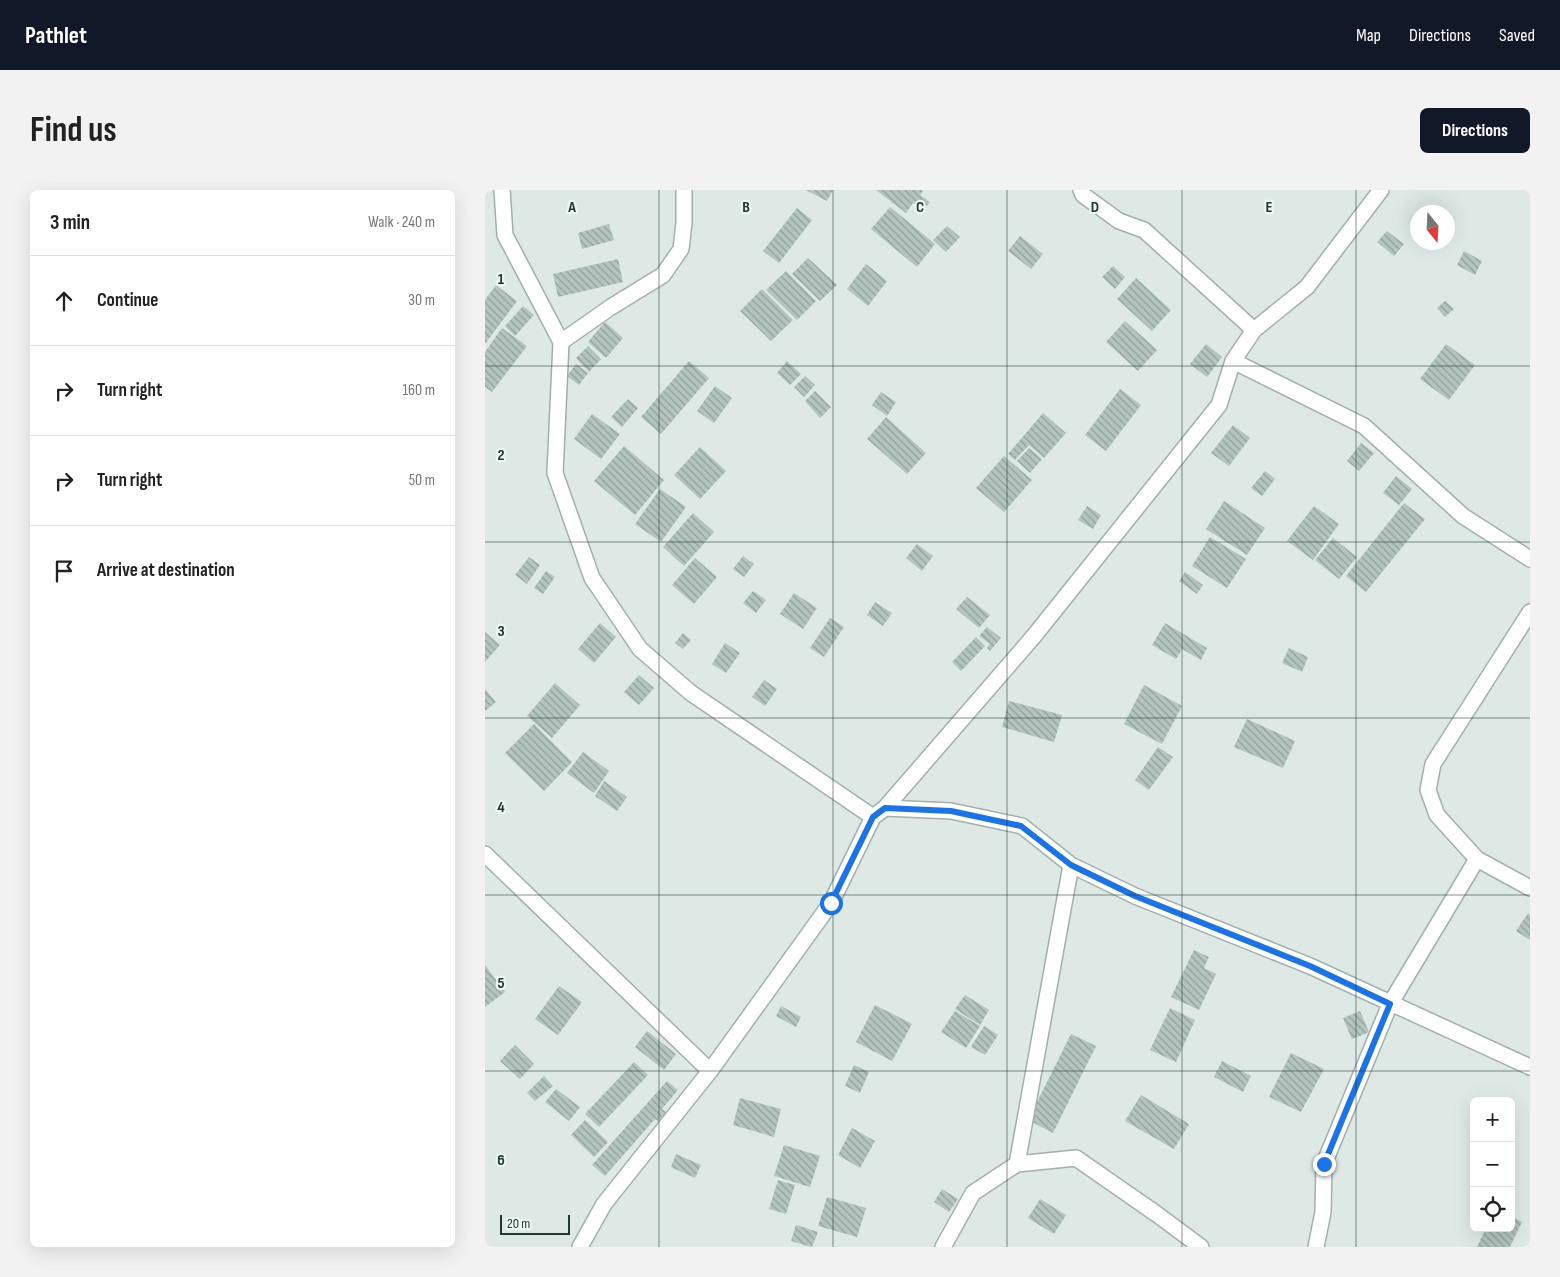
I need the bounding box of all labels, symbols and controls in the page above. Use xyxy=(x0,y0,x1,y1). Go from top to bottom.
text: Pathlet xyxy=(25,21,87,50)
text: Map xyxy=(1356,25,1381,46)
text: Directions xyxy=(1409,25,1471,46)
text: Saved xyxy=(1499,25,1535,46)
button: Directions xyxy=(1420,108,1530,153)
text: Find us xyxy=(30,109,117,152)
text: A xyxy=(567,198,576,217)
text: B xyxy=(742,198,750,217)
text: C xyxy=(916,198,924,217)
text: D xyxy=(1091,198,1099,217)
text: E xyxy=(1266,198,1273,217)
north arrow xyxy=(1410,205,1455,250)
text: 3 min xyxy=(50,210,90,235)
text: Walk · 240 m xyxy=(368,213,435,232)
text: 1 xyxy=(498,270,505,289)
icon: ahead xyxy=(50,287,78,315)
text: Continue xyxy=(97,289,158,312)
text: 30 m xyxy=(408,291,435,310)
icon: right xyxy=(50,377,78,405)
text: Turn right xyxy=(97,379,162,402)
text: 160 m xyxy=(402,381,435,400)
text: 2 xyxy=(497,446,505,465)
icon: right xyxy=(50,467,78,495)
text: Turn right xyxy=(97,469,162,492)
text: 50 m xyxy=(409,471,435,490)
icon: arrive xyxy=(50,557,78,585)
text: Arrive at destination xyxy=(97,559,235,582)
text: 3 xyxy=(497,622,505,641)
text: 4 xyxy=(497,798,505,817)
route start xyxy=(820,892,843,915)
text: 5 xyxy=(497,974,505,993)
map controls xyxy=(1470,1097,1515,1232)
button: + xyxy=(1470,1097,1515,1142)
button: − xyxy=(1470,1142,1515,1187)
text: 6 xyxy=(497,1151,505,1170)
route end xyxy=(1313,1153,1336,1176)
button: locate xyxy=(1470,1187,1515,1232)
scale bar xyxy=(500,1212,570,1235)
text: 20 m xyxy=(507,1215,530,1232)

